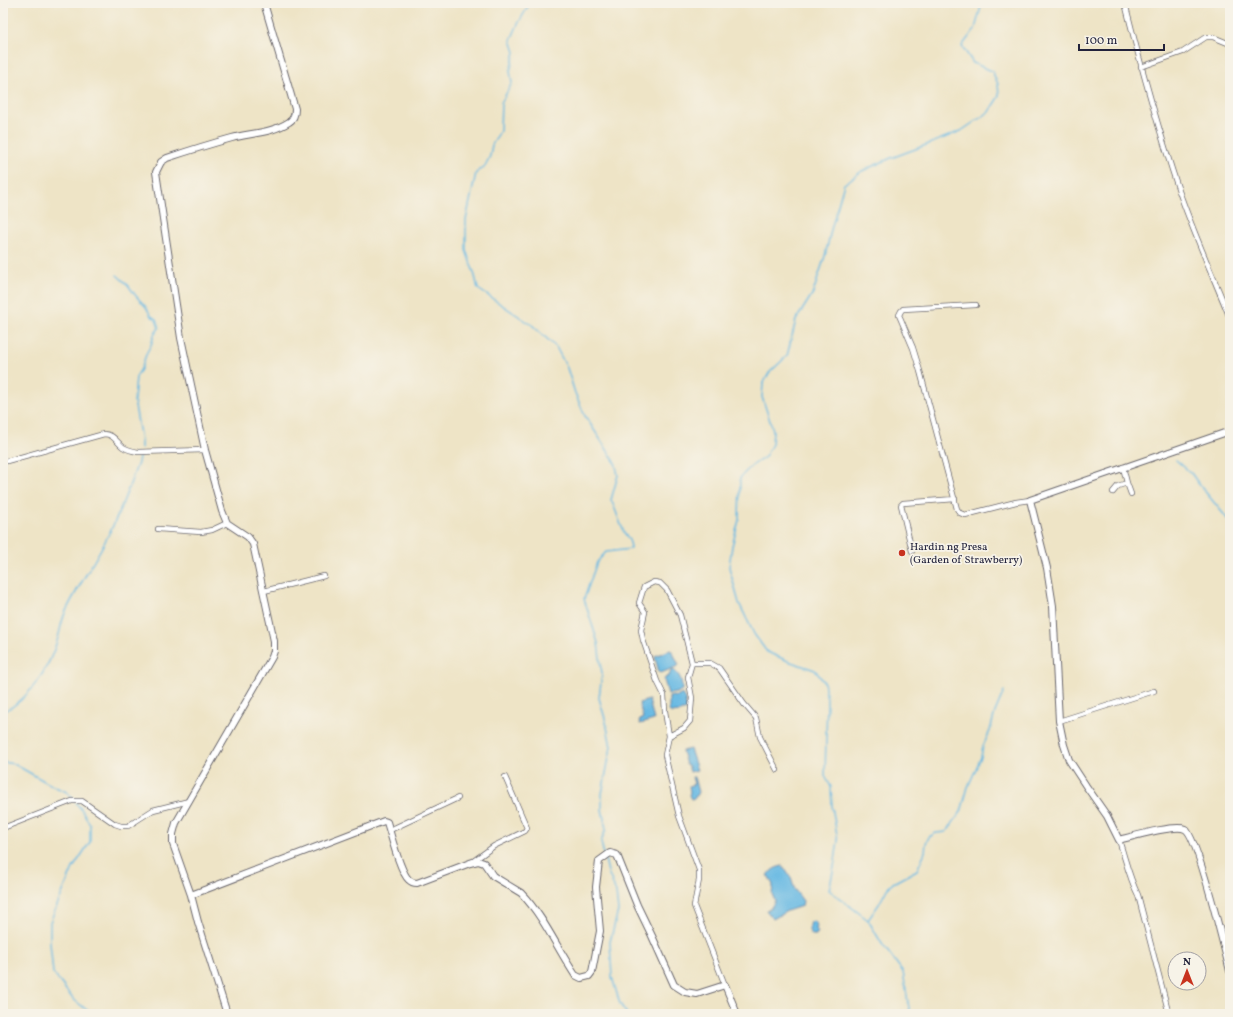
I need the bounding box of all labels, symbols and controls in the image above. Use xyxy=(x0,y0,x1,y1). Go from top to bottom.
scale bar xyxy=(1079,26,1164,52)
text: 100 m xyxy=(1085,33,1118,49)
place label: Hardin ng Presa (Garden of Strawberry) xyxy=(910,540,1022,568)
marker: Hardin ng Presa (Garden of Strawberry) xyxy=(897,548,907,558)
north arrow xyxy=(1167,951,1207,991)
text: N xyxy=(1183,955,1191,970)

